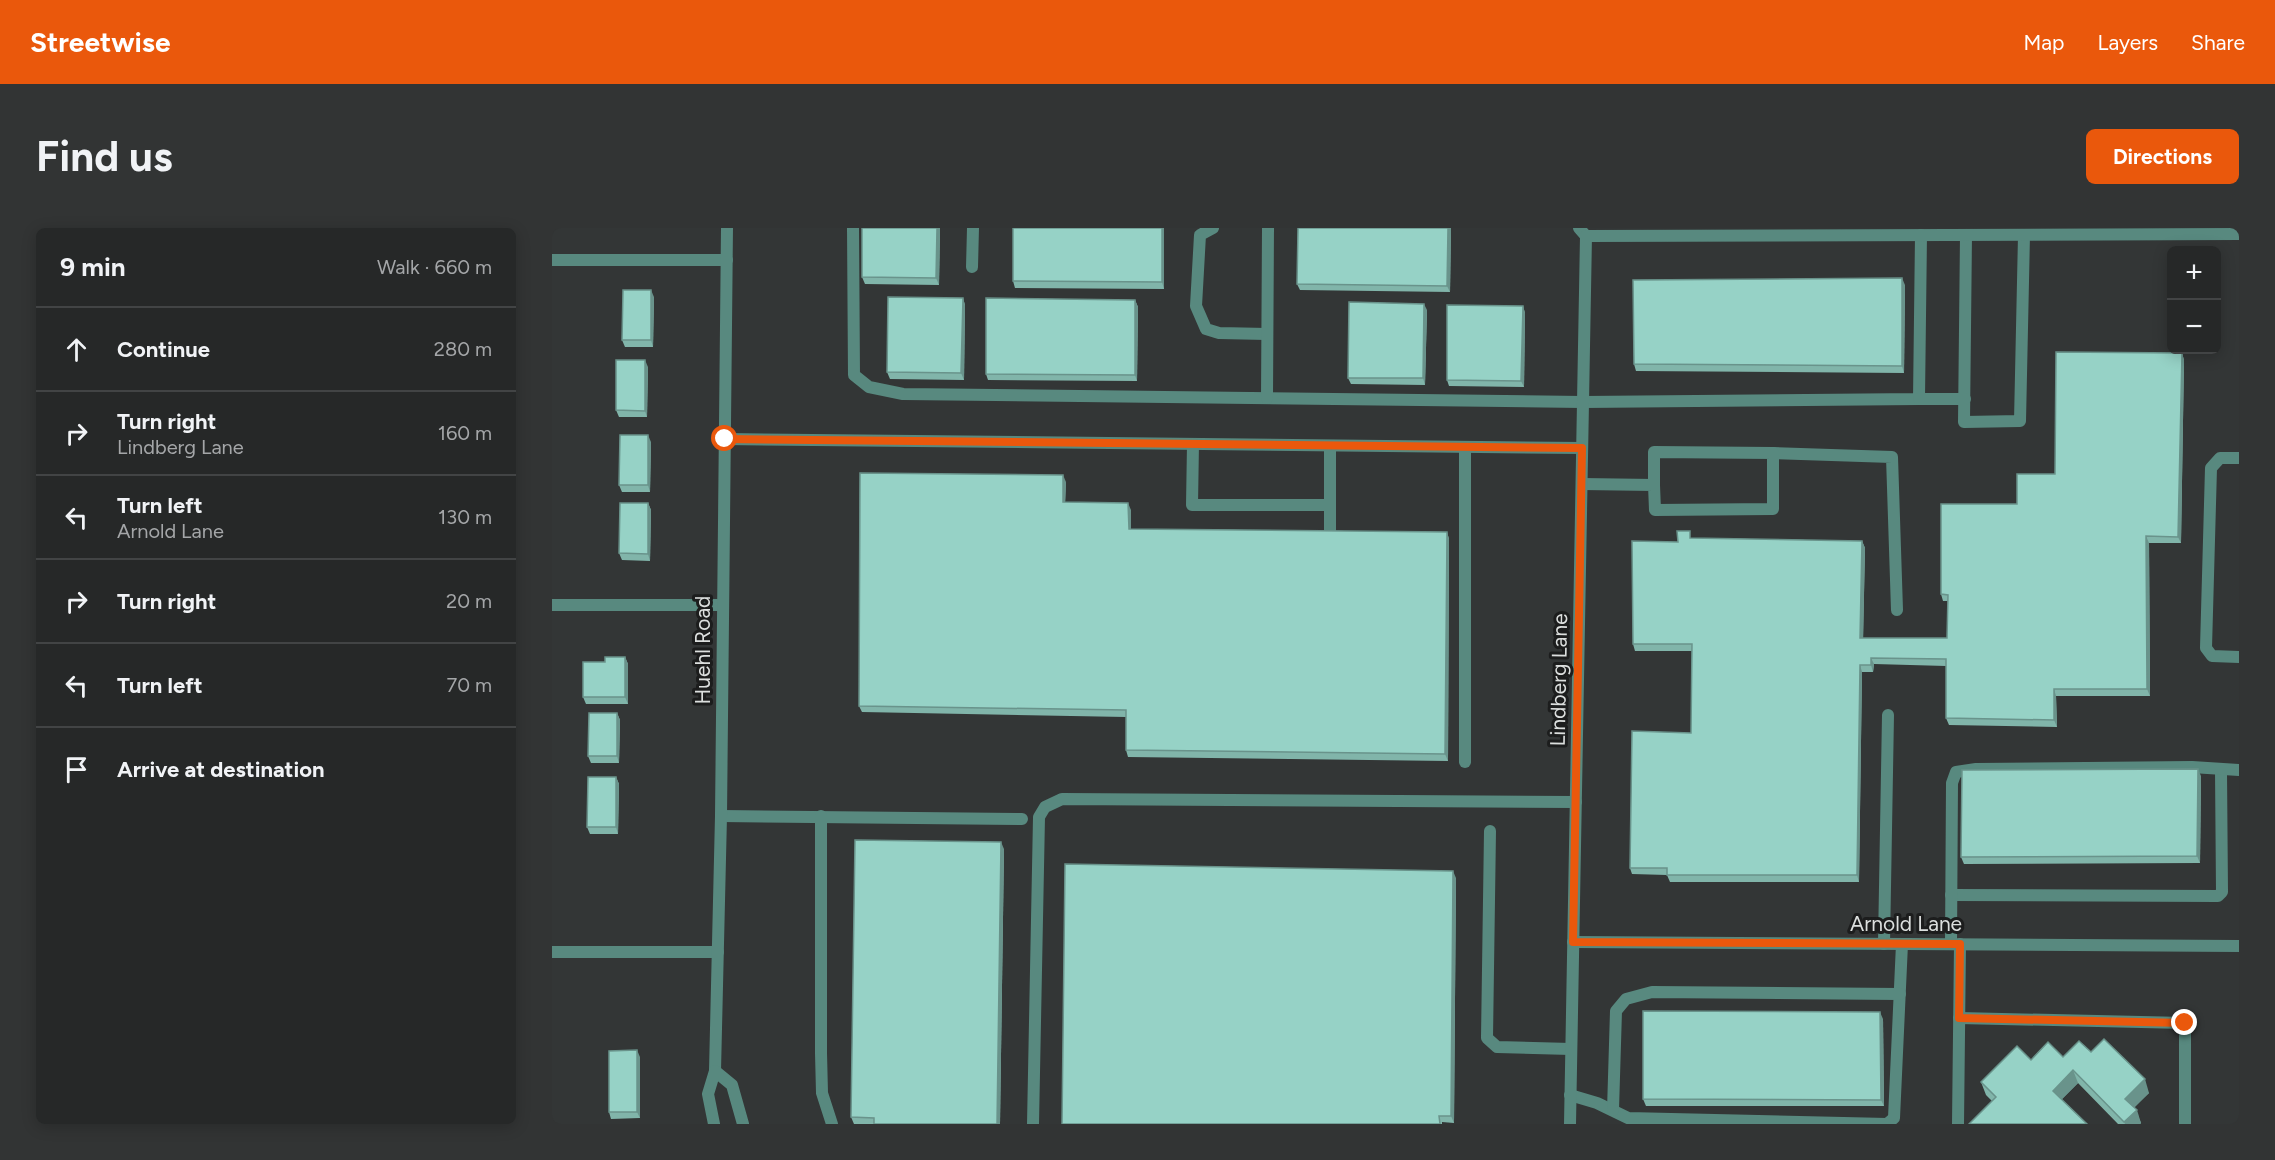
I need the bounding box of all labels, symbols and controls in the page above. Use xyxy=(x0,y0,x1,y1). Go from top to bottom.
text: Streetwise xyxy=(30,25,170,59)
text: Map xyxy=(2024,30,2064,55)
text: Layers xyxy=(2097,30,2158,55)
text: Share xyxy=(2191,30,2245,55)
button: Directions xyxy=(2086,129,2239,184)
text: Find us xyxy=(36,131,173,182)
map controls xyxy=(2167,246,2221,354)
button: + xyxy=(2167,246,2221,300)
text: 9 min xyxy=(60,251,126,283)
text: Walk · 660 m xyxy=(377,255,492,279)
button: − xyxy=(2167,300,2221,354)
icon: ahead xyxy=(60,333,93,366)
text: Continue xyxy=(117,336,210,363)
text: 280 m xyxy=(434,337,492,361)
text: Turn right xyxy=(117,408,216,435)
icon: right xyxy=(60,417,93,450)
text: 160 m xyxy=(438,421,492,445)
route start xyxy=(711,425,737,451)
text: Lindberg Lane xyxy=(117,435,244,459)
text: Turn left xyxy=(117,492,203,519)
icon: left xyxy=(60,501,93,534)
text: 130 m xyxy=(438,505,492,529)
text: Arnold Lane xyxy=(117,519,224,543)
icon: right xyxy=(60,585,93,618)
text: Turn right xyxy=(117,588,216,615)
text: 20 m xyxy=(446,589,492,613)
street label: Huehl Road xyxy=(690,596,715,704)
street label: Lindberg Lane xyxy=(1545,613,1572,747)
icon: left xyxy=(60,669,93,702)
text: Turn left xyxy=(117,672,203,699)
text: 70 m xyxy=(446,673,492,697)
icon: arrive xyxy=(60,753,93,786)
text: Arrive at destination xyxy=(117,756,325,783)
street label: Arnold Lane xyxy=(1850,911,1962,936)
route end xyxy=(2171,1009,2197,1035)

